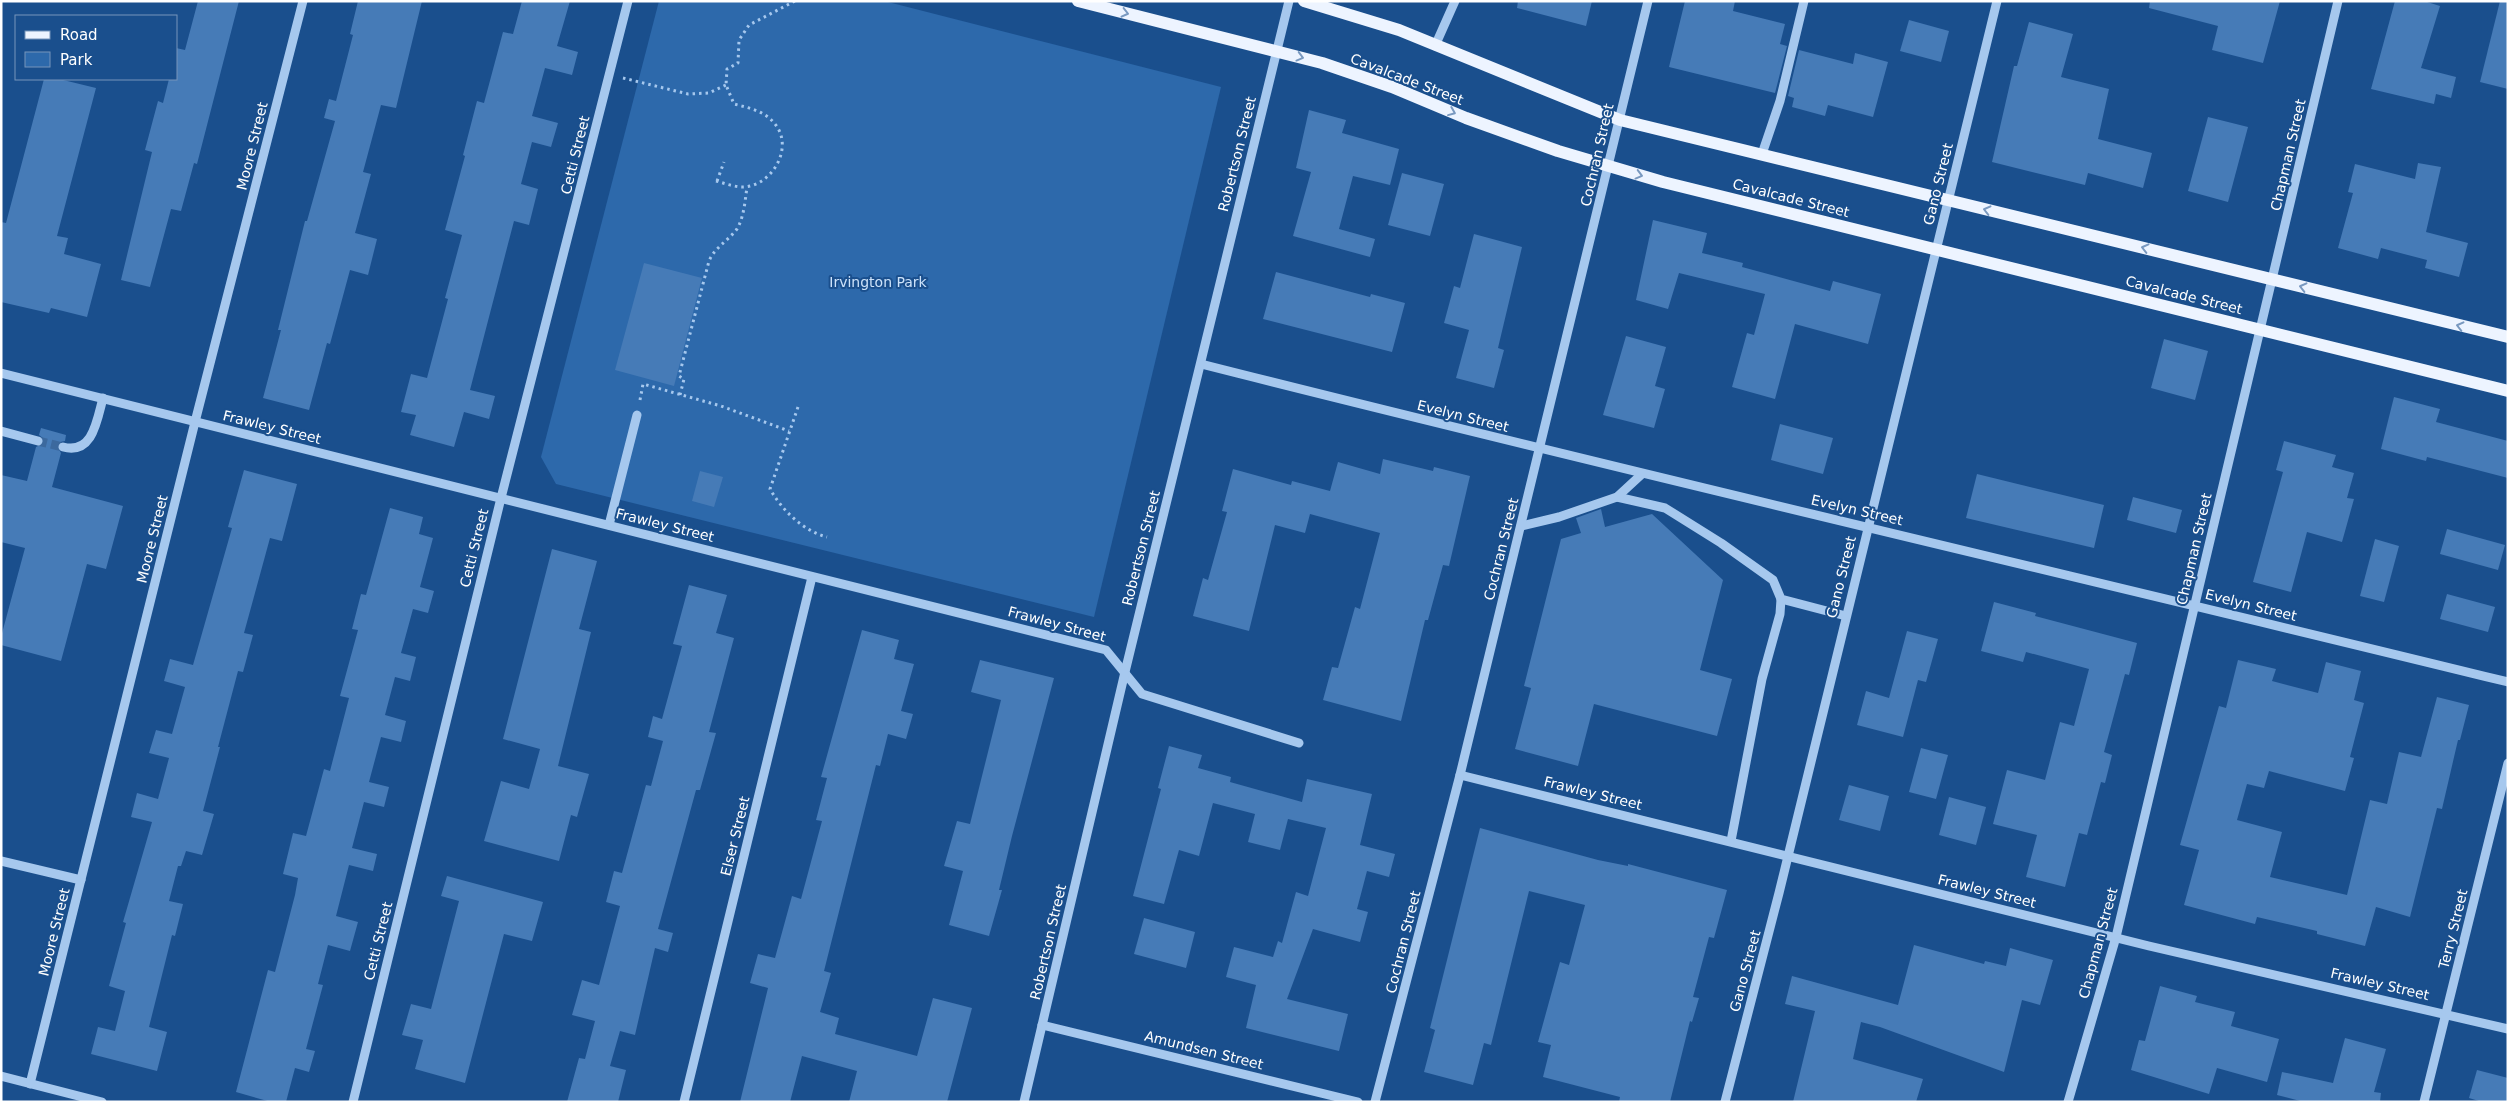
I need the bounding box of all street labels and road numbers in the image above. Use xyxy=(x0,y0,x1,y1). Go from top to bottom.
street label: Cavalcade Street xyxy=(1348,50,1466,108)
street label: Robertson Street xyxy=(1215,94,1259,213)
street label: Chapman Street xyxy=(2267,97,2309,212)
street label: Moore Street xyxy=(233,100,271,192)
street label: Cochran Street xyxy=(1577,101,1617,208)
street label: Cetti Street xyxy=(558,114,593,196)
street label: Gano Street xyxy=(1920,141,1956,227)
street label: Cavalcade Street xyxy=(1731,176,1852,220)
street label: Cavalcade Street xyxy=(2124,273,2245,317)
street label: Evelyn Street xyxy=(1416,397,1511,435)
street label: Frawley Street xyxy=(221,407,323,447)
street label: Robertson Street xyxy=(1119,488,1163,607)
street label: Chapman Street xyxy=(2173,491,2215,606)
street label: Evelyn Street xyxy=(1810,492,1905,528)
street label: Moore Street xyxy=(133,493,171,585)
street label: Cochran Street xyxy=(1481,496,1522,602)
street label: Frawley Street xyxy=(614,505,716,545)
street label: Cetti Street xyxy=(457,507,492,589)
street label: Gano Street xyxy=(1823,534,1859,620)
street label: Evelyn Street xyxy=(2204,586,2299,624)
street label: Frawley Street xyxy=(1006,603,1108,645)
street label: Frawley Street xyxy=(1542,773,1644,813)
street label: Elser Street xyxy=(717,794,753,877)
street label: Frawley Street xyxy=(1936,871,2038,911)
street label: Robertson Street xyxy=(1027,882,1069,1001)
street label: Chapman Street xyxy=(2075,885,2121,1000)
street label: Moore Street xyxy=(35,886,73,978)
street label: Terry Street xyxy=(2435,887,2471,971)
street label: Cochran Street xyxy=(1383,889,1424,995)
street label: Cetti Street xyxy=(361,900,396,982)
street label: Gano Street xyxy=(1726,928,1764,1014)
street label: Frawley Street xyxy=(2329,965,2431,1003)
street label: Amundsen Street xyxy=(1143,1028,1265,1073)

